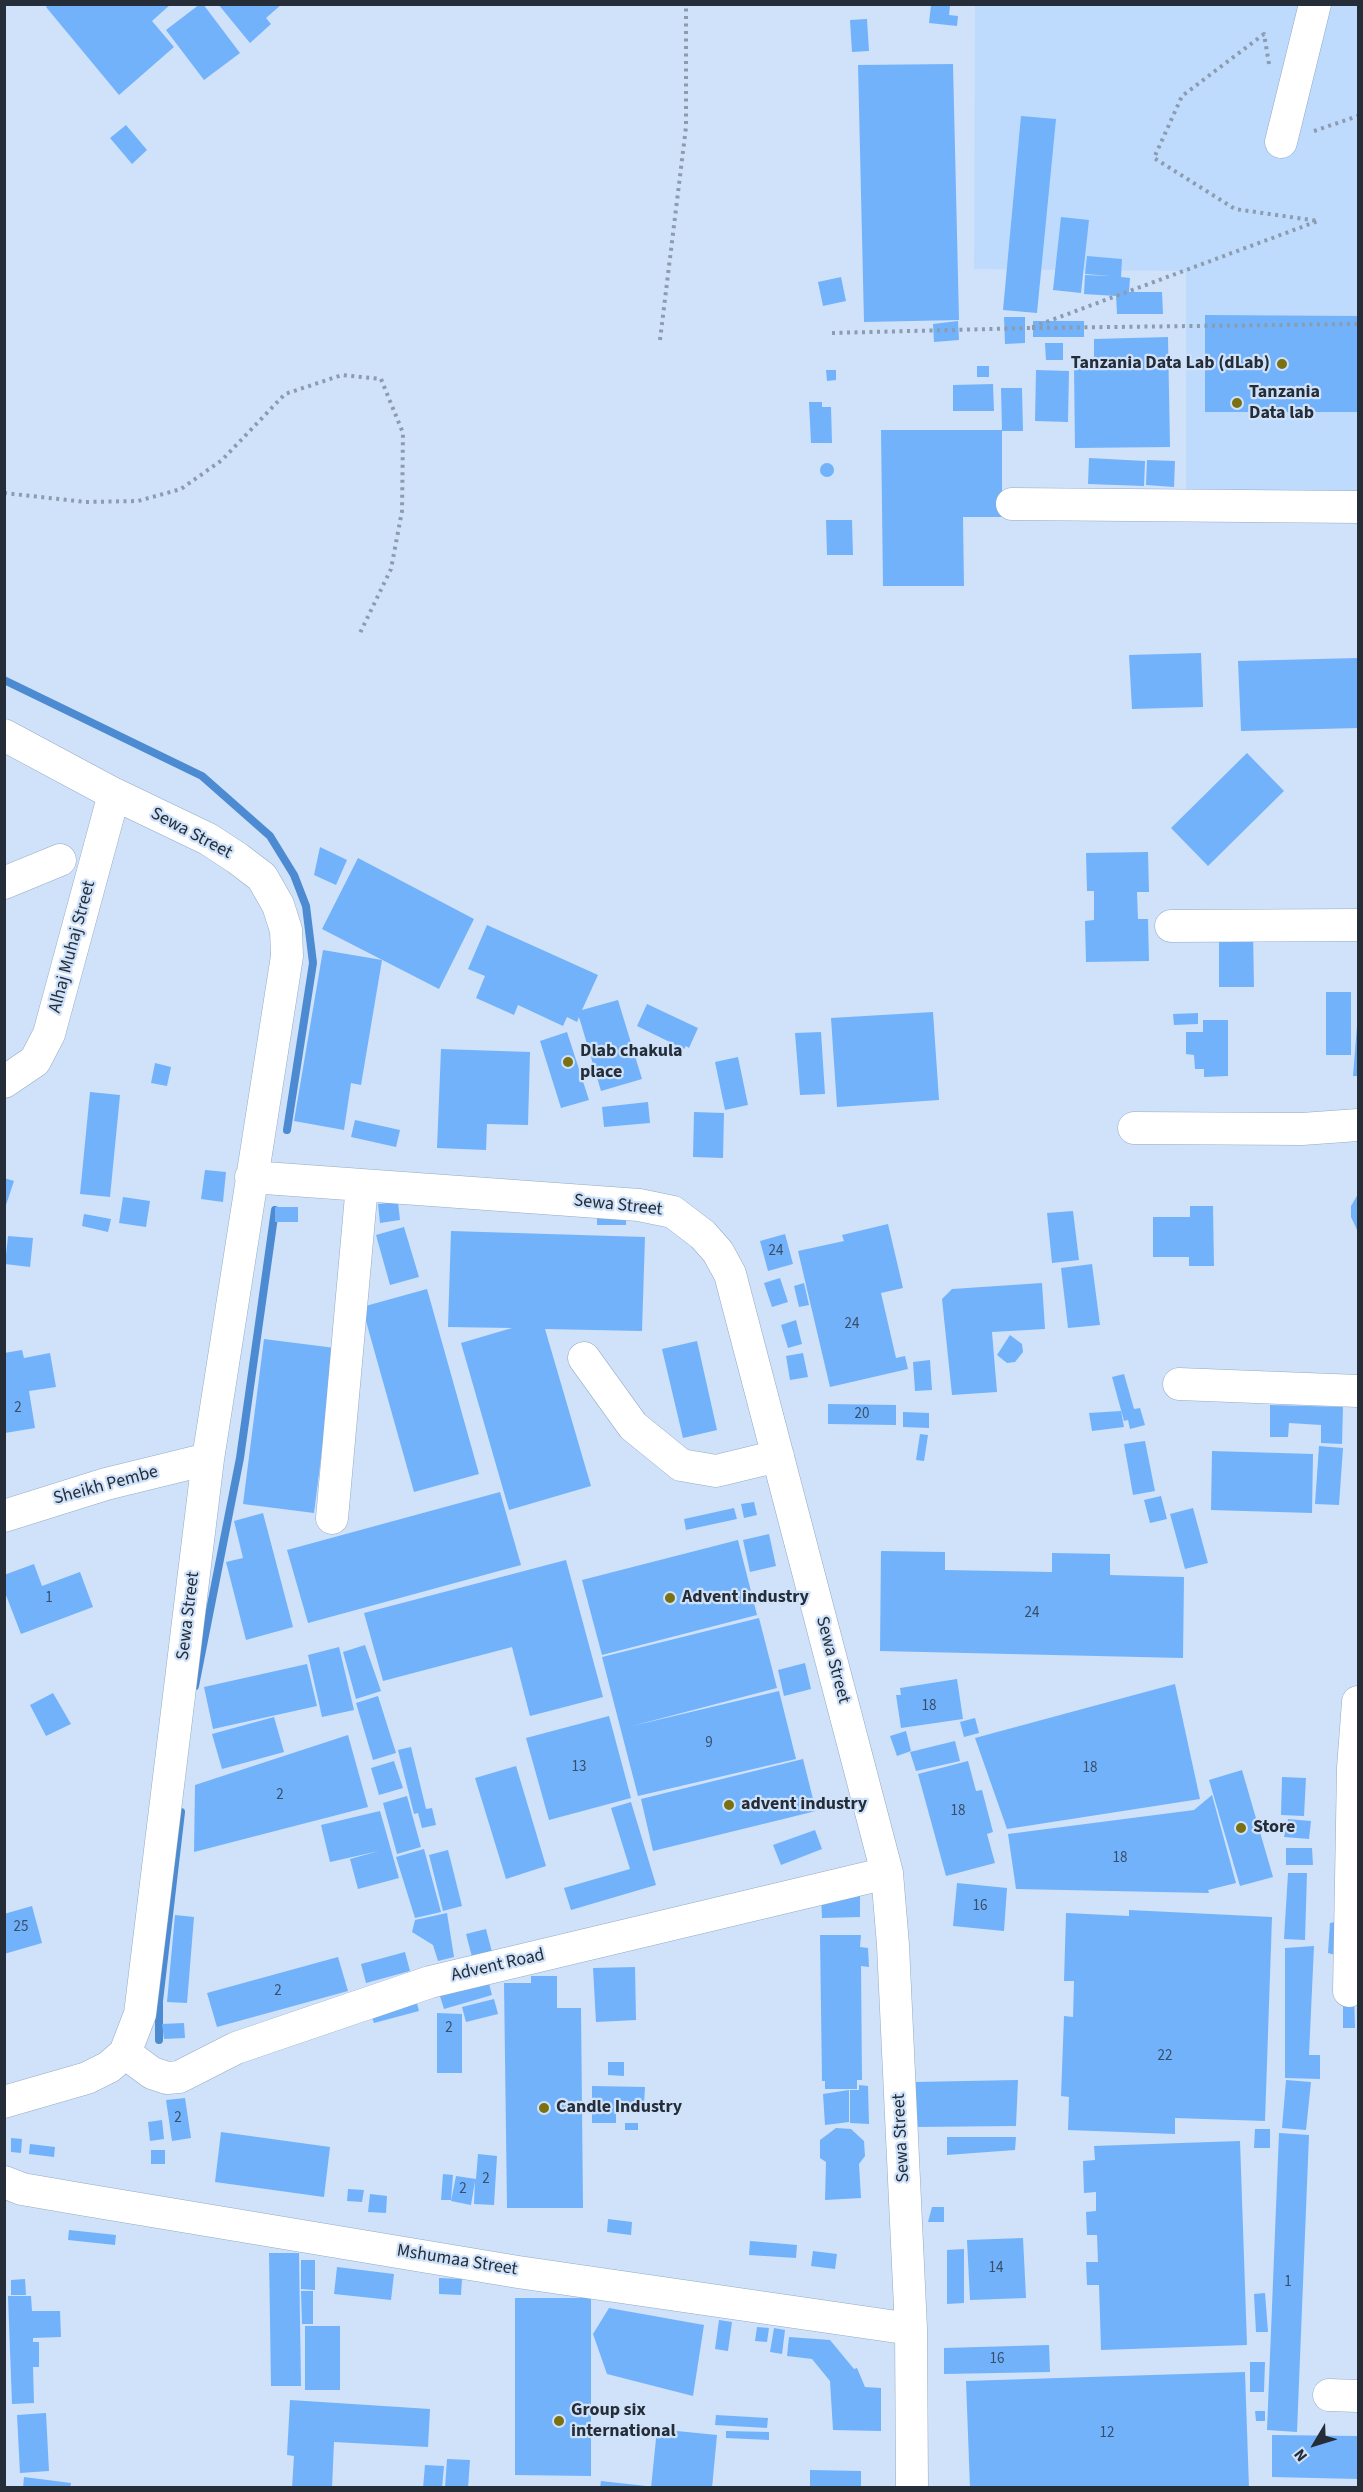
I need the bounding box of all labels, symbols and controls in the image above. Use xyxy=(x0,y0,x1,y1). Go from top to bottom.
place label: Tanzania Data Lab (dLab) xyxy=(1071,353,1270,375)
marker: Tanzania Data Lab (dLab) xyxy=(1275,357,1289,371)
place label: Tanzania Data lab xyxy=(1249,382,1320,424)
marker: Tanzania Data lab xyxy=(1230,396,1244,410)
street label: Sewa Street xyxy=(147,804,235,864)
street label: Alhaj Muhaj Street xyxy=(45,878,101,1016)
place label: Dlab chakula place xyxy=(580,1041,683,1084)
marker: Dlab chakula place xyxy=(561,1055,575,1069)
street label: Sewa Street xyxy=(573,1191,663,1221)
house number: 24 xyxy=(769,1243,783,1261)
house number: 24 xyxy=(845,1316,859,1334)
house number: 2 xyxy=(14,1400,22,1418)
house number: 20 xyxy=(855,1406,869,1424)
street label: Sheikh Pembe xyxy=(51,1462,161,1510)
street label: Sewa Street xyxy=(173,1570,205,1662)
place label: Advent industry xyxy=(682,1587,809,1609)
house number: 1 xyxy=(45,1590,53,1608)
marker: Advent industry xyxy=(663,1591,677,1605)
house number: 24 xyxy=(1025,1605,1039,1623)
street label: Sewa Street xyxy=(810,1614,854,1706)
house number: 18 xyxy=(922,1698,936,1716)
house number: 9 xyxy=(705,1735,713,1753)
house number: 13 xyxy=(572,1759,586,1777)
house number: 18 xyxy=(1083,1760,1097,1778)
house number: 2 xyxy=(276,1787,284,1805)
place label: advent industry xyxy=(741,1794,867,1816)
marker: advent industry xyxy=(722,1798,736,1812)
house number: 18 xyxy=(951,1803,965,1821)
place label: Store xyxy=(1253,1817,1295,1839)
marker: Store xyxy=(1234,1821,1248,1835)
house number: 18 xyxy=(1113,1850,1127,1868)
house number: 16 xyxy=(973,1898,987,1916)
house number: 25 xyxy=(14,1919,28,1937)
street label: Advent Road xyxy=(449,1945,547,1987)
house number: 2 xyxy=(274,1983,282,2001)
house number: 2 xyxy=(445,2020,453,2038)
house number: 22 xyxy=(1158,2048,1172,2066)
street label: Sewa Street xyxy=(889,2093,915,2183)
place label: Candle Industry xyxy=(556,2097,682,2119)
marker: Candle Industry xyxy=(537,2101,551,2115)
house number: 2 xyxy=(174,2110,182,2128)
house number: 2 xyxy=(482,2171,490,2189)
house number: 2 xyxy=(459,2181,467,2199)
street label: Mshumaa Street xyxy=(395,2241,519,2281)
house number: 14 xyxy=(989,2260,1003,2278)
house number: 1 xyxy=(1284,2274,1292,2292)
house number: 16 xyxy=(990,2351,1004,2369)
place label: Group six international xyxy=(571,2400,676,2442)
marker: Group six international xyxy=(552,2414,566,2428)
north arrow xyxy=(1285,2414,1345,2474)
house number: 12 xyxy=(1100,2425,1114,2443)
text: N xyxy=(1289,2444,1313,2466)

